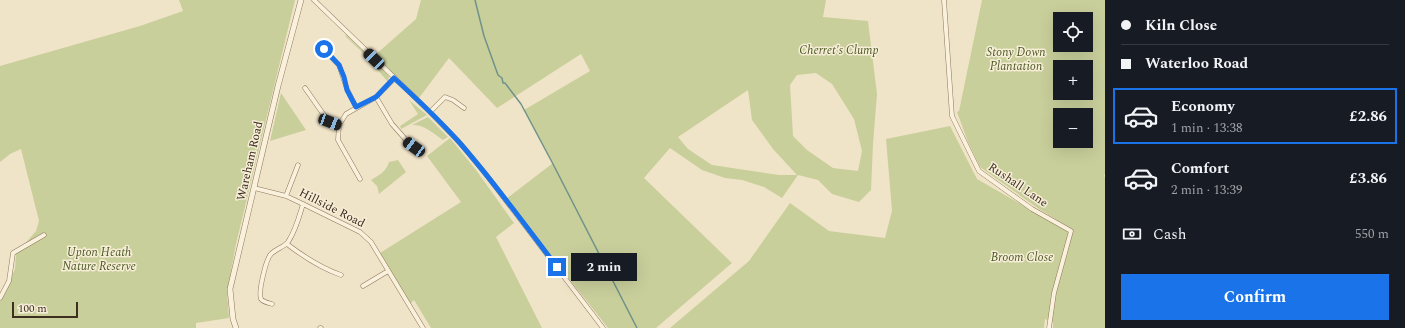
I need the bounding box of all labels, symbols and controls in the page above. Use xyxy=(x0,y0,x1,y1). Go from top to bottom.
map controls xyxy=(1053,12,1093,148)
button: locate xyxy=(1053,12,1093,52)
text: Kiln Close xyxy=(1145,14,1217,37)
route start xyxy=(315,40,333,58)
park label: Cherret's Clump xyxy=(799,41,879,60)
park label: Stony Down Plantation xyxy=(986,43,1046,76)
car xyxy=(361,46,387,72)
text: Waterloo Road xyxy=(1145,52,1248,75)
button: + xyxy=(1053,60,1093,100)
text: Economy xyxy=(1171,95,1235,118)
icon: car xyxy=(1123,98,1159,134)
text: £2.86 xyxy=(1349,105,1387,128)
button: − xyxy=(1053,108,1093,148)
car xyxy=(317,112,343,132)
text: 1 min · 13:38 xyxy=(1171,118,1243,138)
street label: Wareham Road xyxy=(232,119,268,203)
car xyxy=(401,135,427,159)
text: Comfort xyxy=(1171,157,1229,180)
street label: Rushall Lane xyxy=(984,158,1052,212)
icon: car xyxy=(1123,160,1159,196)
text: £3.86 xyxy=(1349,167,1387,190)
text: 2 min · 13:39 xyxy=(1171,180,1243,200)
street label: Hillside Road xyxy=(296,183,369,233)
icon: cash xyxy=(1121,223,1143,245)
text: Cash xyxy=(1153,223,1186,246)
text: 550 m xyxy=(1355,224,1389,244)
park label: Upton Heath Nature Reserve xyxy=(62,243,136,276)
park label: Broom Close xyxy=(991,248,1053,267)
callout: 2 min xyxy=(571,253,637,281)
text: 2 min xyxy=(587,257,621,277)
route end xyxy=(548,258,566,276)
button: Confirm xyxy=(1121,274,1389,320)
scale bar xyxy=(12,300,78,319)
text: 100 m xyxy=(18,300,47,317)

